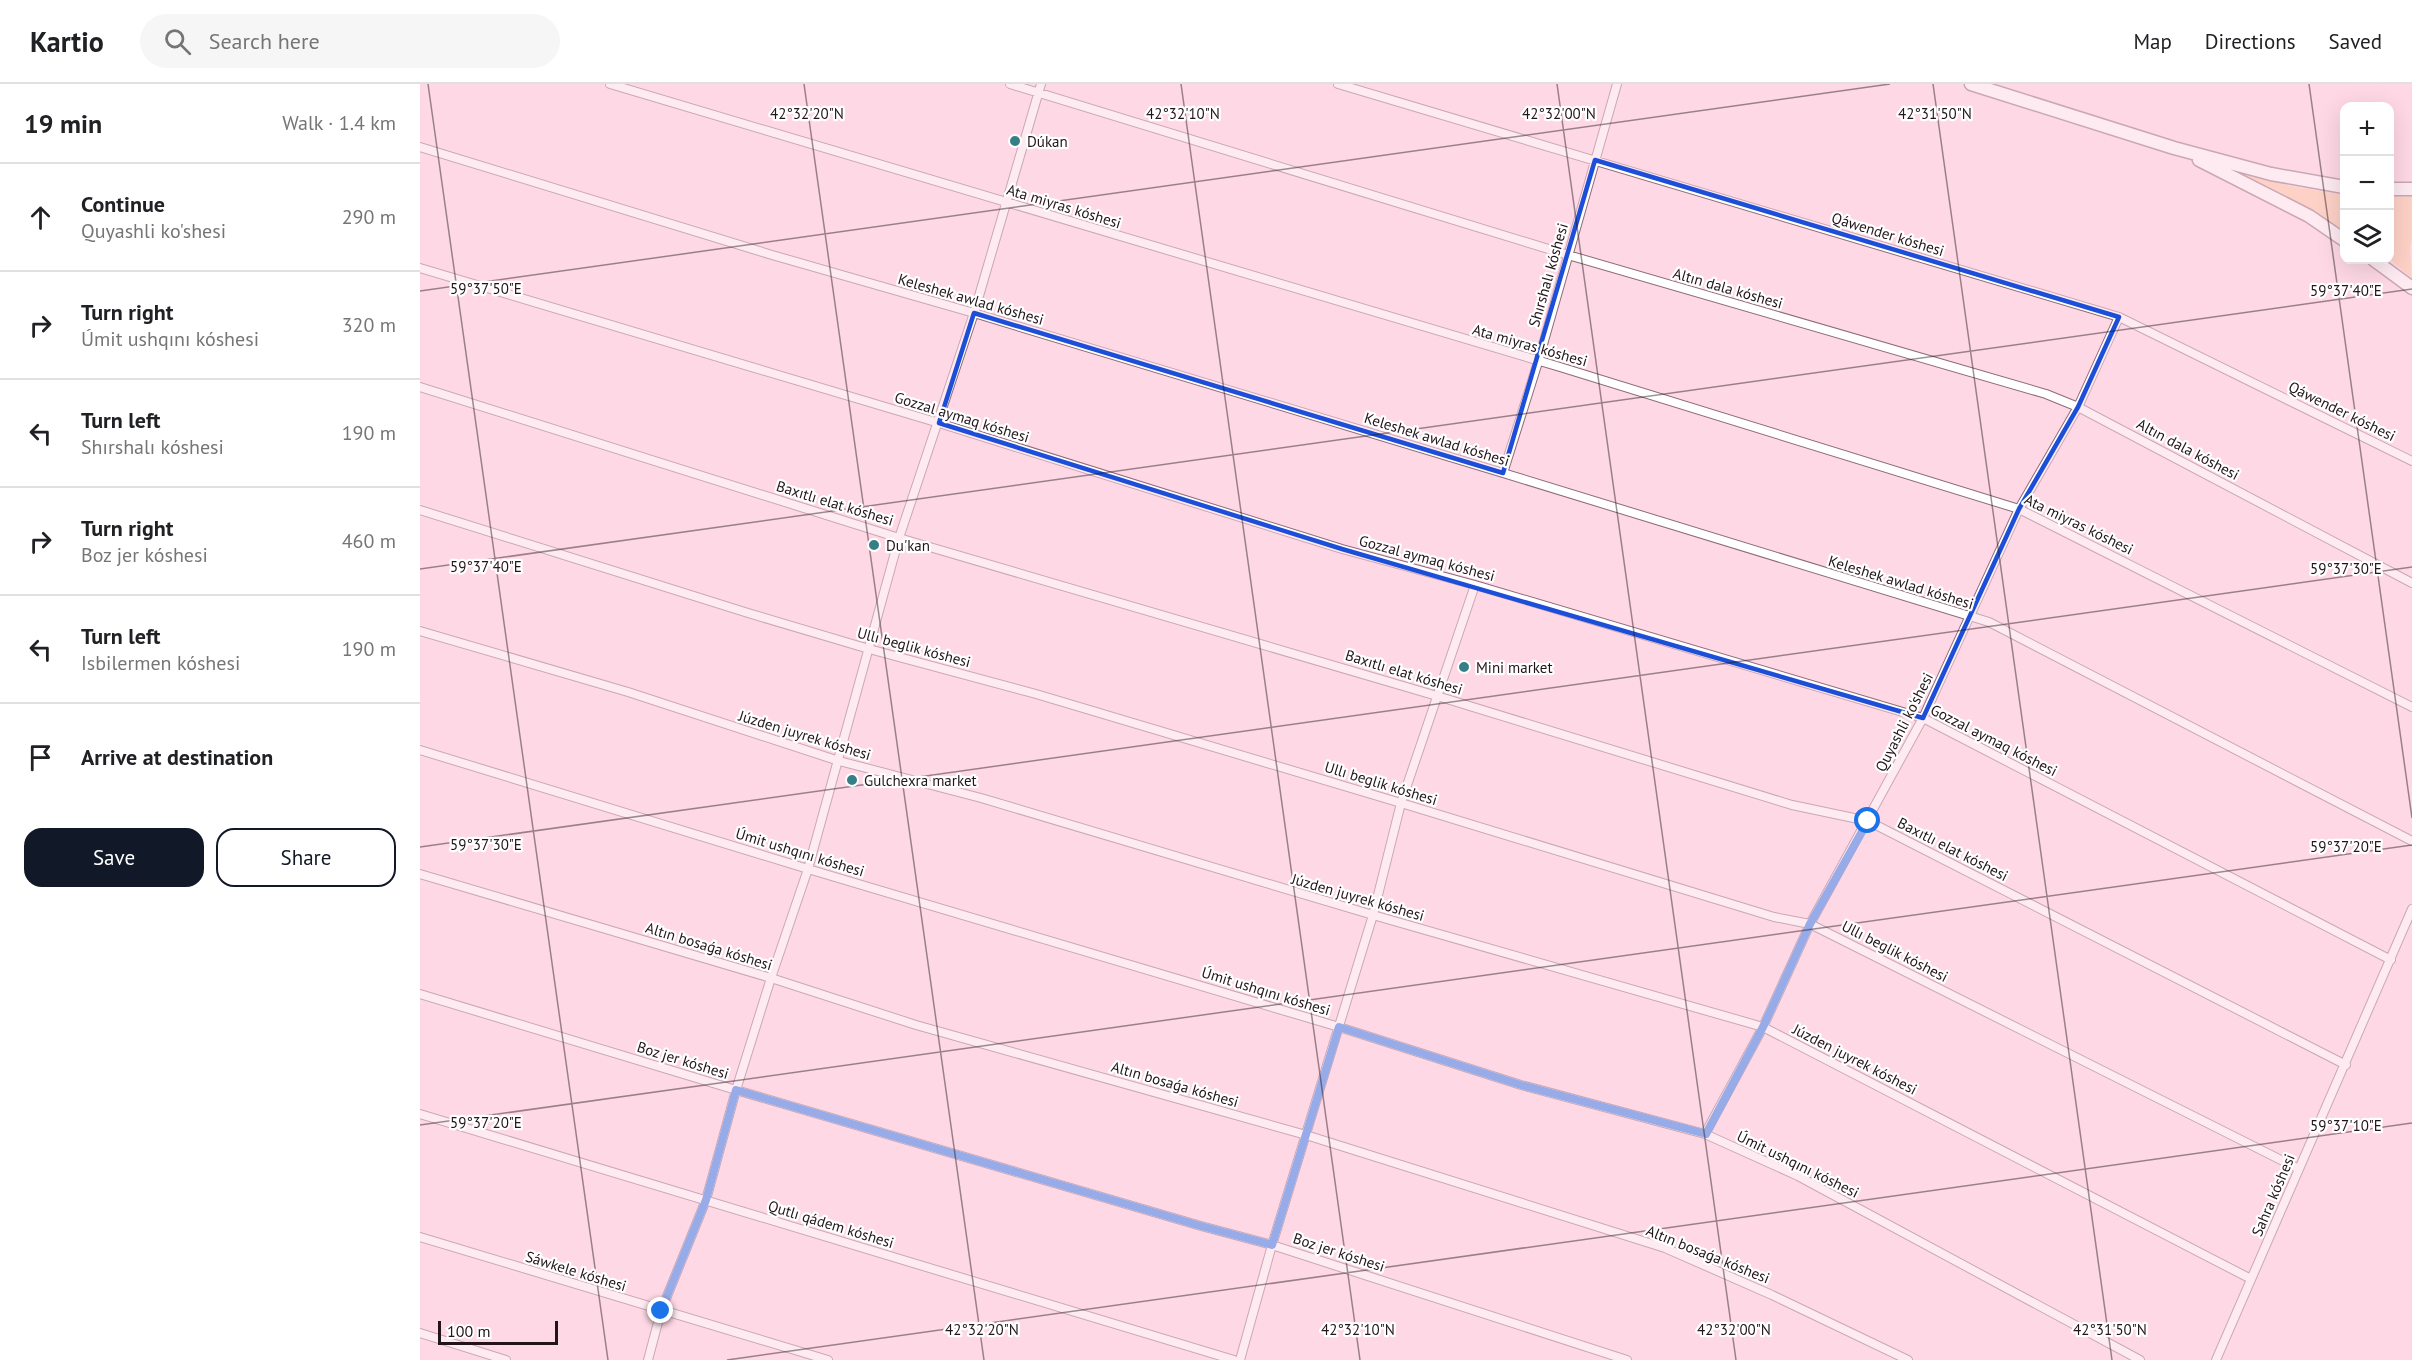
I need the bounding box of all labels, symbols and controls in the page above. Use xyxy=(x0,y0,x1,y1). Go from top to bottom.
search box xyxy=(140,14,560,68)
text: Kartio xyxy=(30,23,104,60)
icon: search xyxy=(161,25,194,58)
text: Search here xyxy=(209,27,320,55)
text: Map xyxy=(2133,28,2172,55)
text: Directions xyxy=(2205,28,2296,55)
text: Saved xyxy=(2329,28,2382,55)
map controls xyxy=(2340,102,2394,264)
button: + xyxy=(2340,102,2394,156)
text: 42°32'20"N xyxy=(770,104,844,123)
text: 42°32'10"N xyxy=(1146,104,1220,123)
text: 42°32'00"N xyxy=(1522,104,1596,123)
text: 42°31'50"N xyxy=(1898,104,1972,123)
text: 19 min xyxy=(24,107,102,140)
text: Walk · 1.4 km xyxy=(282,110,396,136)
place label: Dúkan xyxy=(1027,132,1068,151)
marker: Dúkan xyxy=(1008,134,1022,148)
button: − xyxy=(2340,156,2394,210)
street label: Ata miyras kóshesi xyxy=(1004,180,1124,232)
text: Continue xyxy=(81,190,165,218)
icon: ahead xyxy=(24,201,57,234)
text: 290 m xyxy=(342,204,396,230)
street label: Qáwender kóshesi xyxy=(1829,208,1947,260)
button: layers xyxy=(2340,210,2394,264)
text: Quyashli ko'shesi xyxy=(81,218,226,244)
street label: Shırshalı kóshesi xyxy=(1524,221,1572,329)
street label: Altın dala kóshesi xyxy=(1671,263,1785,313)
street label: Keleshek awlad kóshesi xyxy=(896,269,1046,329)
text: 59°37'50"E xyxy=(450,279,522,298)
text: 59°37'40"E xyxy=(2310,281,2382,300)
text: Turn right xyxy=(81,298,173,326)
icon: right xyxy=(24,309,57,342)
text: 320 m xyxy=(342,312,396,338)
street label: Ata miyras kóshesi xyxy=(1470,320,1590,370)
text: Úmit ushqını kóshesi xyxy=(81,326,259,352)
street label: Qáwender kóshesi xyxy=(2285,377,2399,445)
street label: Gozzal aymaq kóshesi xyxy=(892,387,1032,447)
text: Turn left xyxy=(81,406,161,434)
street label: Keleshek awlad kóshesi xyxy=(1362,408,1512,470)
street label: Altın dala kóshesi xyxy=(2134,414,2242,484)
icon: left xyxy=(24,417,57,450)
text: 190 m xyxy=(342,420,396,446)
text: Shırshalı kóshesi xyxy=(81,434,224,460)
street label: Baxıtlı elat kóshesi xyxy=(774,476,896,530)
street label: Ata miyras kóshesi xyxy=(2022,489,2136,559)
text: Turn right xyxy=(81,514,173,542)
icon: right xyxy=(24,525,57,558)
text: 460 m xyxy=(342,528,396,554)
street label: Gozzal aymaq kóshesi xyxy=(1357,531,1497,585)
place label: Du'kan xyxy=(886,536,930,555)
marker: Du'kan xyxy=(867,538,881,552)
text: Boz jer kóshesi xyxy=(81,542,208,568)
street label: Keleshek awlad kóshesi xyxy=(1826,551,1976,613)
text: 59°37'40"E xyxy=(450,557,522,576)
text: 59°37'30"E xyxy=(2310,559,2382,578)
text: Turn left xyxy=(81,622,161,650)
street label: Ullı beglik kóshesi xyxy=(855,623,973,671)
icon: left xyxy=(24,633,57,666)
text: 190 m xyxy=(342,636,396,662)
street label: Baxıtlı elat kóshesi xyxy=(1343,645,1465,699)
text: Isbilermen kóshesi xyxy=(81,650,240,676)
place label: Mini market xyxy=(1476,658,1553,677)
marker: Mini market xyxy=(1457,660,1471,674)
street label: Quyashli ko'shesi xyxy=(1871,669,1937,775)
street label: Gozzal aymaq kóshesi xyxy=(1927,700,2061,780)
street label: Júzden juyrek kóshesi xyxy=(736,706,873,764)
icon: arrive xyxy=(24,741,57,774)
text: Arrive at destination xyxy=(81,743,273,771)
street label: Ullı beglik kóshesi xyxy=(1322,757,1440,809)
place label: Gulchexra market xyxy=(864,771,977,790)
marker: Gulchexra market xyxy=(845,773,859,787)
route start xyxy=(1854,807,1880,833)
street label: Baxıtlı elat kóshesi xyxy=(1895,813,2011,885)
street label: Úmit ushqını kóshesi xyxy=(733,823,867,881)
button: Save xyxy=(24,828,204,887)
button: Share xyxy=(216,828,396,887)
text: 59°37'30"E xyxy=(450,835,522,854)
text: 59°37'20"E xyxy=(2310,837,2382,856)
street label: Júzden juyrek kóshesi xyxy=(1289,869,1427,925)
street label: Ullı beglik kóshesi xyxy=(1839,916,1951,986)
street label: Altın bosaǵa kóshesi xyxy=(643,918,775,974)
street label: Úmit ushqını kóshesi xyxy=(1199,962,1333,1020)
street label: Júzden juyrek kóshesi xyxy=(1789,1019,1920,1099)
street label: Boz jer kóshesi xyxy=(635,1037,731,1083)
street label: Altın bosaǵa kóshesi xyxy=(1109,1057,1241,1111)
text: 59°37'20"E xyxy=(450,1113,522,1132)
text: 59°37'10"E xyxy=(2310,1116,2382,1135)
street label: Úmit ushqını kóshesi xyxy=(1734,1126,1862,1202)
street label: Sahra kóshesi xyxy=(2247,1151,2299,1239)
street label: Qutlı qádem kóshesi xyxy=(766,1196,896,1252)
street label: Altın bosaǵa kóshesi xyxy=(1644,1221,1772,1287)
street label: Boz jer kóshesi xyxy=(1291,1228,1387,1276)
street label: Sáwkele kóshesi xyxy=(523,1247,629,1295)
route end xyxy=(647,1297,673,1323)
scale bar xyxy=(438,1318,558,1346)
text: 42°32'20"N xyxy=(945,1320,1019,1339)
text: 42°32'10"N xyxy=(1321,1320,1395,1339)
text: 42°32'00"N xyxy=(1697,1320,1771,1339)
text: 42°31'50"N xyxy=(2073,1320,2147,1339)
text: 100 m xyxy=(447,1321,490,1341)

